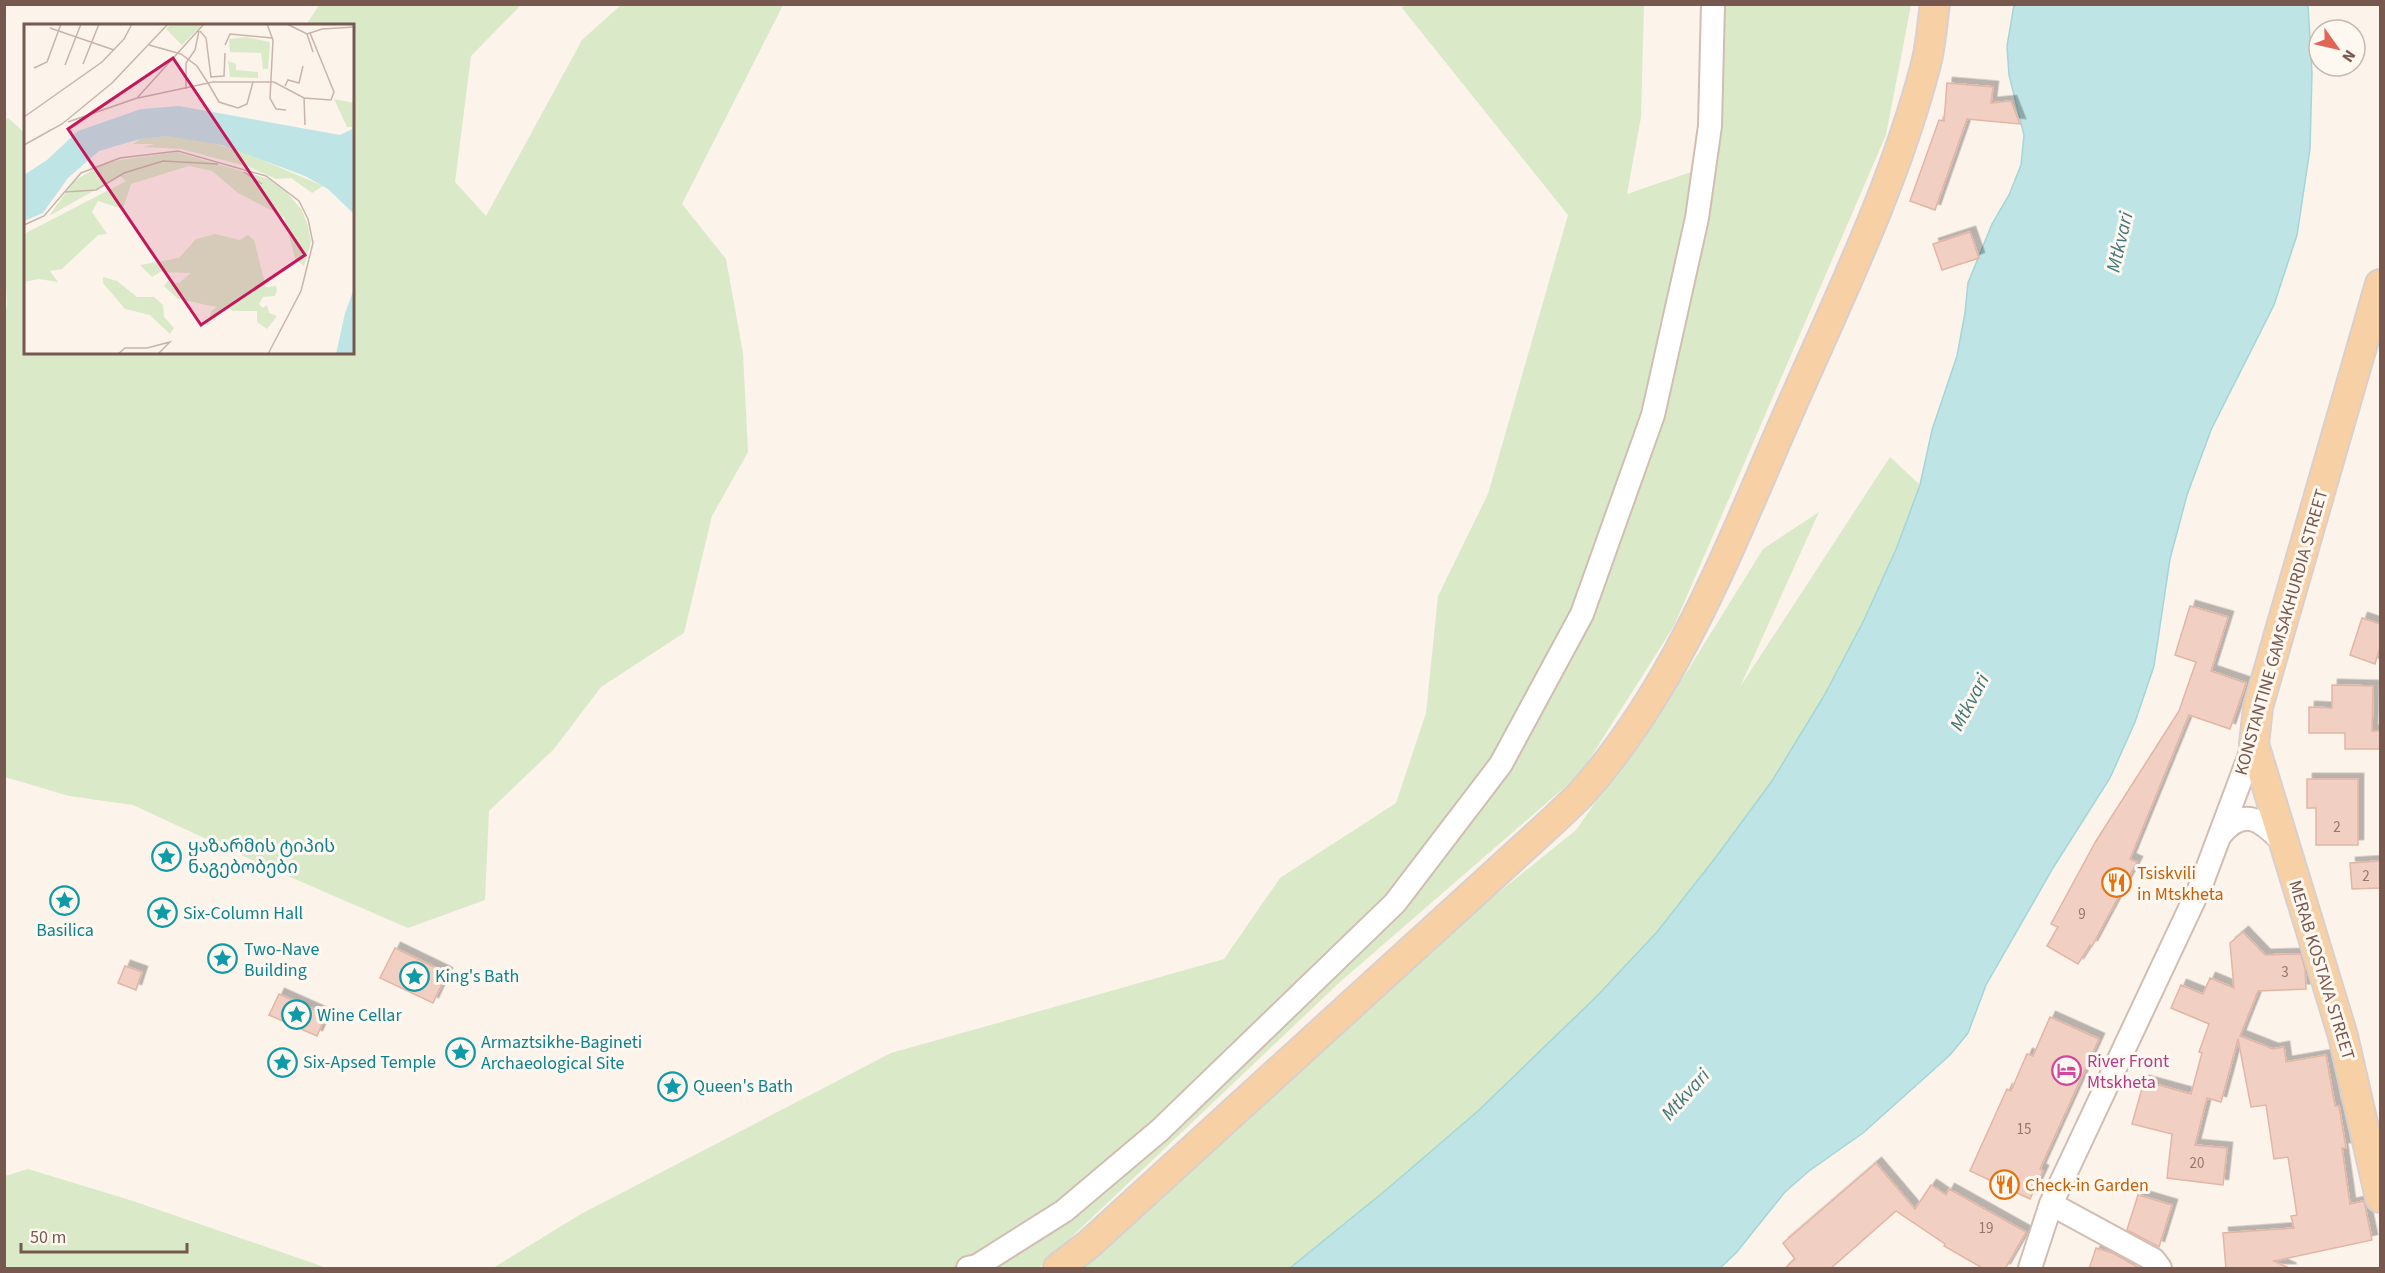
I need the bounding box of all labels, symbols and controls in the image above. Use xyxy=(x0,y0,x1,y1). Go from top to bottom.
north arrow xyxy=(2307,18,2367,78)
inset map xyxy=(24,24,354,354)
text: N xyxy=(2337,45,2361,66)
water label: Mtkvari xyxy=(2099,209,2141,275)
street label: KONSTANTINE GAMSAKHURDIA STREET xyxy=(2229,486,2334,778)
water label: Mtkvari xyxy=(1943,669,1997,736)
house number: 2 xyxy=(2333,817,2341,838)
place label: ყაზარმის ტიპის ნაგებობები xyxy=(188,834,335,880)
place icon: ყაზარმის ტიპის ნაგებობები xyxy=(151,840,183,872)
place label: Tsiskvili in Mtskheta xyxy=(2137,861,2224,907)
house number: 2 xyxy=(2362,866,2370,887)
restaurant icon: Tsiskvili in Mtskheta xyxy=(2100,867,2132,899)
street label: MERAB KOSTAVA STREET xyxy=(2282,877,2361,1063)
place icon: Basilica xyxy=(49,885,81,917)
place icon: Six-Column Hall xyxy=(146,897,178,929)
place label: Six-Column Hall xyxy=(183,901,303,926)
house number: 9 xyxy=(2078,904,2086,925)
place label: Basilica xyxy=(36,918,94,943)
place label: Two-Nave Building xyxy=(244,937,319,983)
place icon: Two-Nave Building xyxy=(207,943,239,975)
place icon: King's Bath xyxy=(398,960,430,992)
house number: 3 xyxy=(2281,962,2289,983)
place label: King's Bath xyxy=(435,964,519,989)
place icon: Wine Cellar xyxy=(280,999,312,1031)
place label: Wine Cellar xyxy=(317,1003,402,1028)
place label: Armaztsikhe-Bagineti Archaeological Site xyxy=(481,1030,642,1076)
place icon: Armaztsikhe-Bagineti Archaeological Site xyxy=(444,1036,476,1068)
place icon: Six-Apsed Temple xyxy=(266,1046,298,1078)
place label: River Front Mtskheta xyxy=(2087,1049,2169,1095)
place label: Six-Apsed Temple xyxy=(303,1050,436,1075)
hotel icon: River Front Mtskheta xyxy=(2050,1055,2082,1087)
water label: Mtkvari xyxy=(1655,1062,1717,1127)
place icon: Queen's Bath xyxy=(656,1070,688,1102)
place label: Queen's Bath xyxy=(693,1074,793,1099)
house number: 15 xyxy=(2017,1119,2031,1140)
house number: 20 xyxy=(2190,1153,2204,1174)
restaurant icon: Check-in Garden xyxy=(1988,1169,2020,1201)
place label: Check-in Garden xyxy=(2025,1173,2149,1198)
scale bar xyxy=(21,1216,188,1254)
house number: 19 xyxy=(1979,1218,1993,1239)
text: 50 m xyxy=(30,1225,66,1250)

